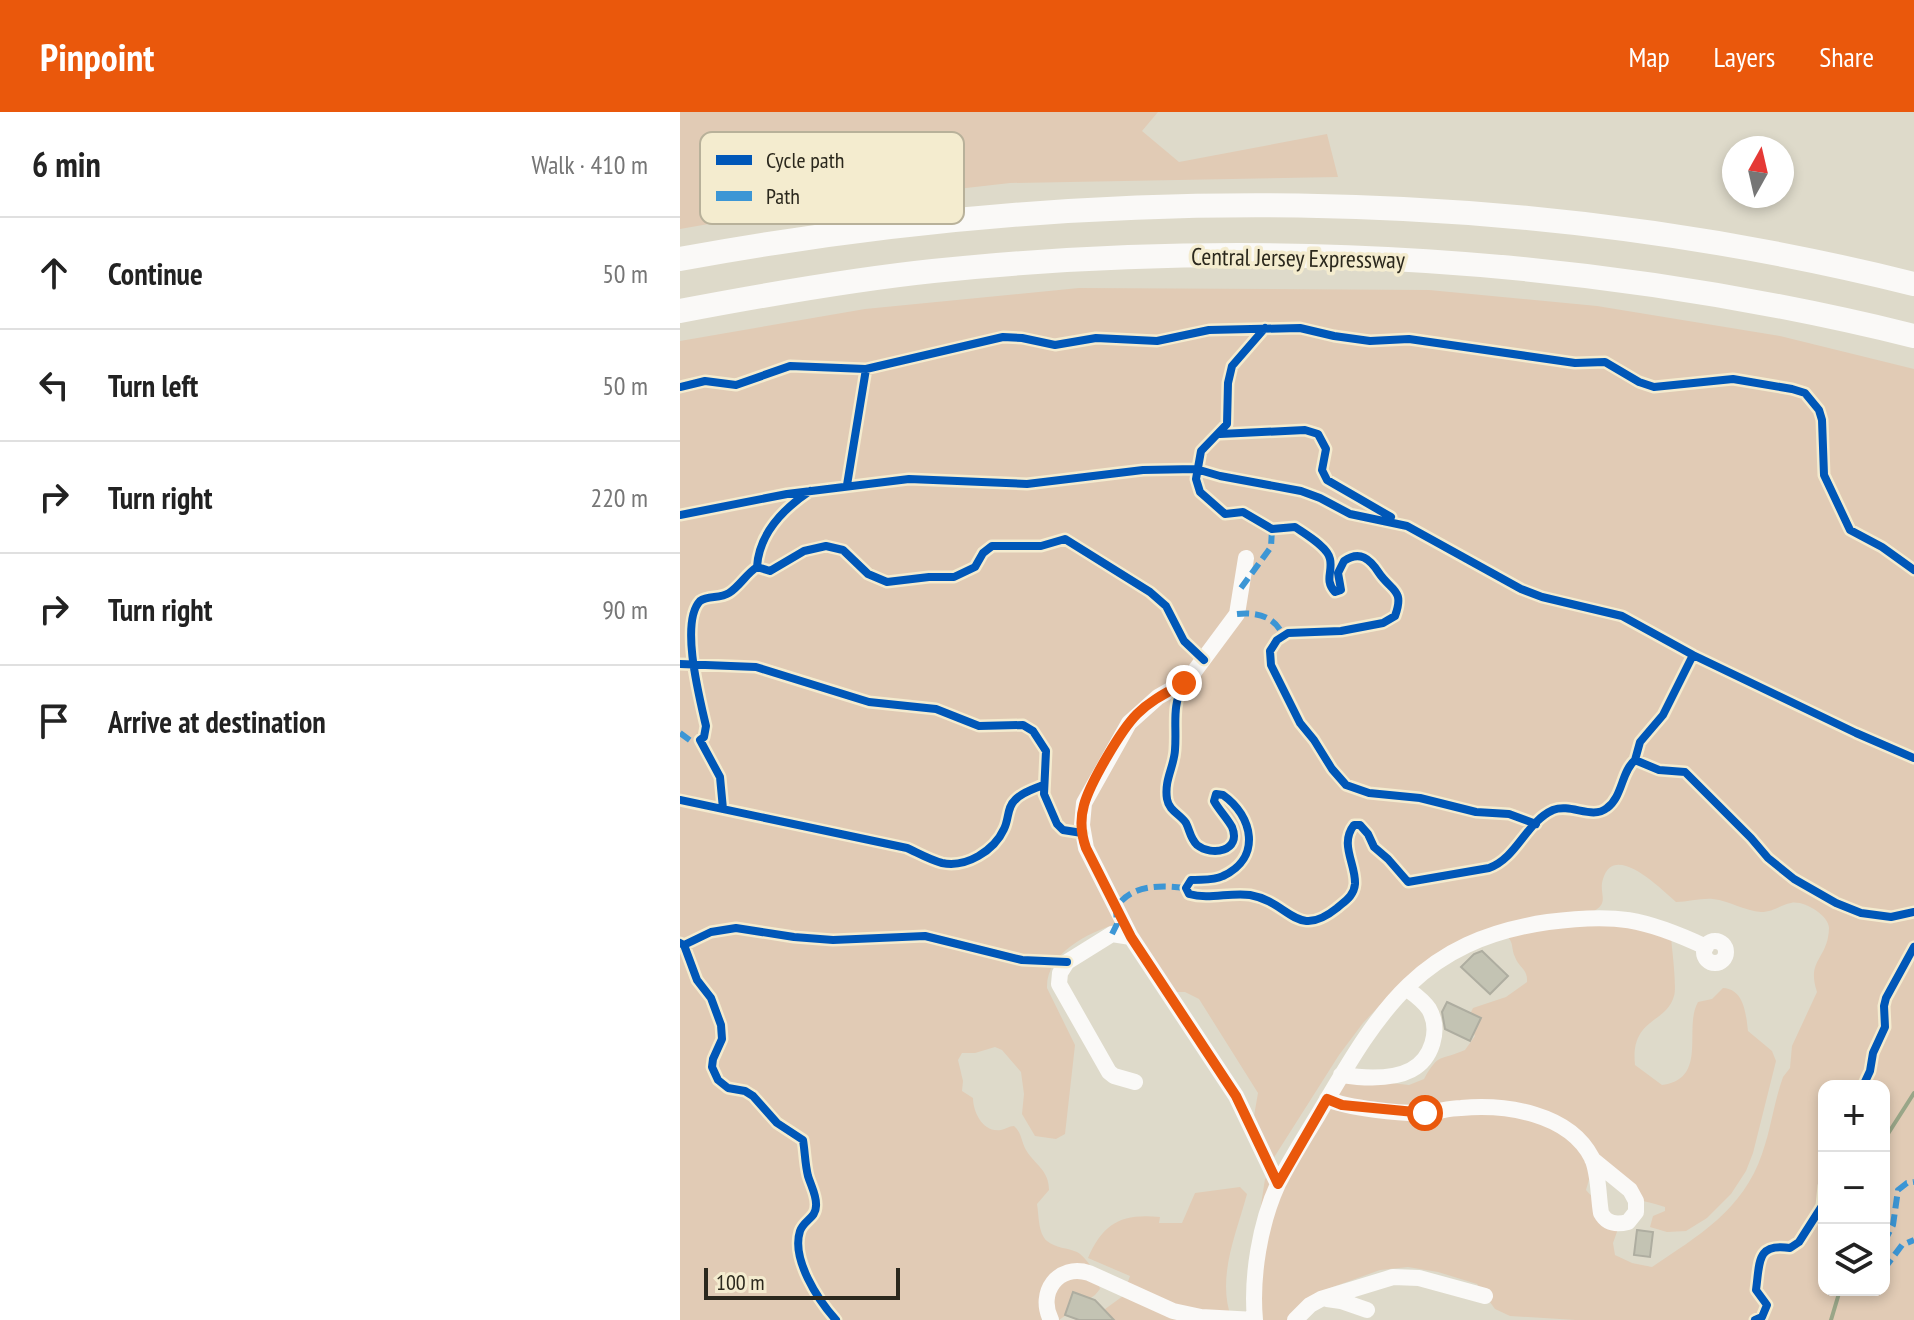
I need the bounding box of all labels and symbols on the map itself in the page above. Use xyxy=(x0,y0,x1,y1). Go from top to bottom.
legend xyxy=(700,132,964,224)
north arrow xyxy=(1722,136,1794,208)
text: Cycle path xyxy=(766,146,844,174)
text: Path xyxy=(766,182,800,210)
street label: Central Jersey Expressway xyxy=(1191,241,1405,275)
route end xyxy=(1166,665,1202,701)
route start xyxy=(1407,1095,1443,1131)
scale bar xyxy=(704,1264,900,1300)

